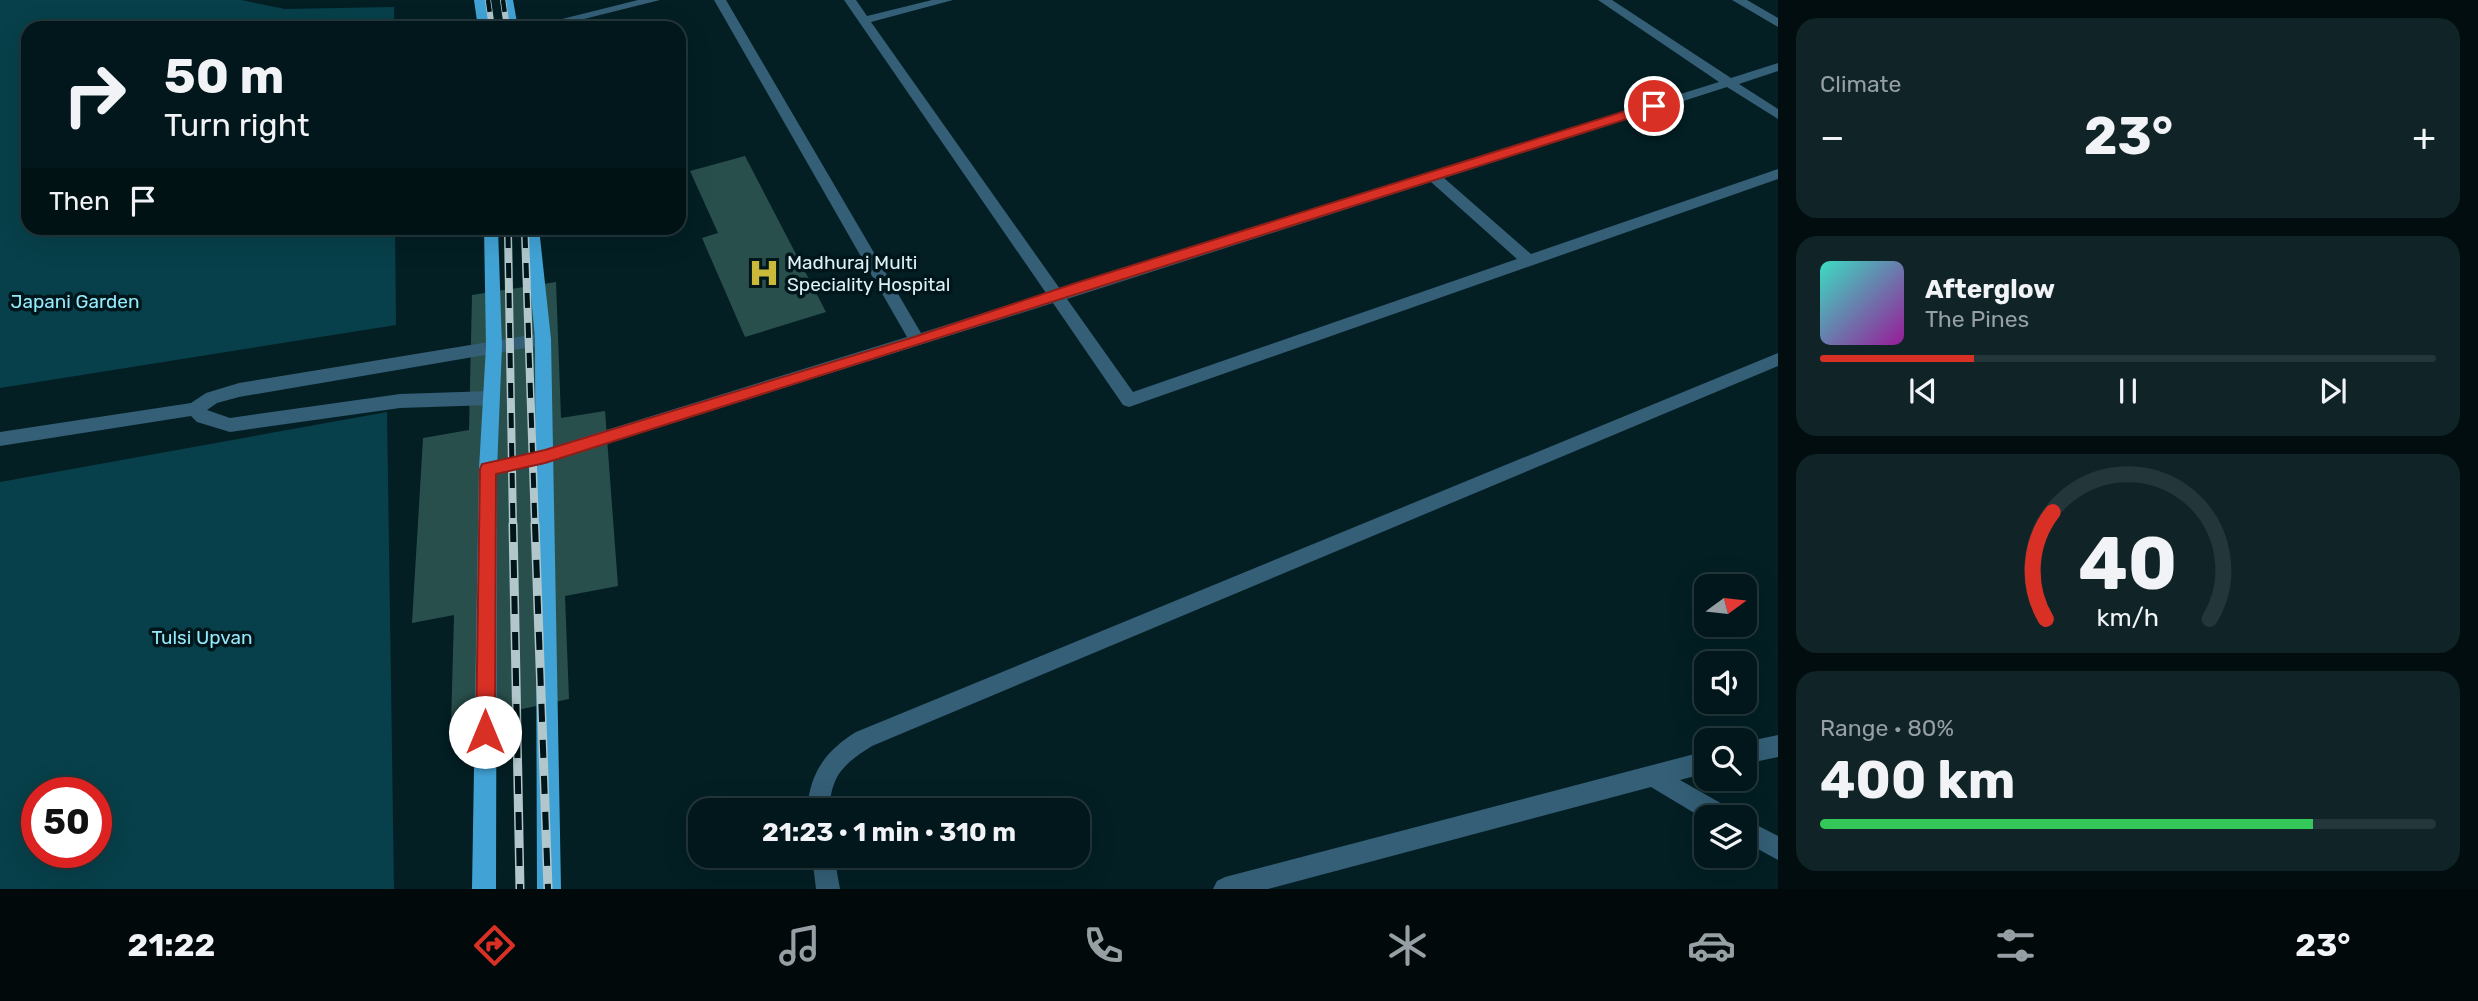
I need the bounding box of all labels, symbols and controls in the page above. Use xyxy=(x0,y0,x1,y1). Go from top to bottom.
text: 50 m xyxy=(164,47,284,105)
icon: right xyxy=(49,49,140,140)
text: Climate xyxy=(1820,70,1901,98)
pin xyxy=(1624,76,1684,136)
icon: arrive xyxy=(1635,87,1673,125)
text: 23° xyxy=(2084,105,2173,167)
text: Turn right xyxy=(164,106,309,144)
text: − xyxy=(1820,114,1845,160)
text: + xyxy=(2412,114,2436,160)
icon: arrive xyxy=(124,182,162,220)
text: Then xyxy=(49,186,110,217)
place label: Madhuraj Multi Speciality Hospital xyxy=(787,251,950,296)
hospital icon: Madhuraj Multi Speciality Hospital xyxy=(747,256,781,290)
text: Afterglow xyxy=(1925,274,2055,305)
park label: Japani Garden xyxy=(11,290,139,313)
text: The Pines xyxy=(1925,305,2029,333)
icon: previous xyxy=(1904,372,1942,410)
icon: pause xyxy=(2109,372,2147,410)
icon: next xyxy=(2314,372,2352,410)
text: 40 xyxy=(2078,522,2178,608)
north arrow xyxy=(1694,574,1757,637)
map controls xyxy=(1694,574,1757,868)
text: km/h xyxy=(2097,603,2159,632)
park label: Tulsi Upvan xyxy=(152,626,252,649)
button: sound xyxy=(1694,651,1757,714)
position arrow xyxy=(448,695,522,769)
text: Range · 80% xyxy=(1820,714,1954,742)
button: search xyxy=(1694,728,1757,791)
text: 400 km xyxy=(1820,749,2015,811)
speed limit sign: 50 xyxy=(21,777,112,868)
button: layers xyxy=(1694,805,1757,868)
text: 21:23 · 1 min · 310 m xyxy=(762,817,1016,848)
icon: directions xyxy=(470,921,519,970)
icon: music xyxy=(775,921,824,970)
icon: phone xyxy=(1079,921,1128,970)
icon: climate xyxy=(1383,921,1432,970)
icon: car xyxy=(1687,921,1736,970)
icon: filters xyxy=(1991,921,2040,970)
text: 21:22 xyxy=(128,926,215,964)
text: 23° xyxy=(2295,926,2350,964)

